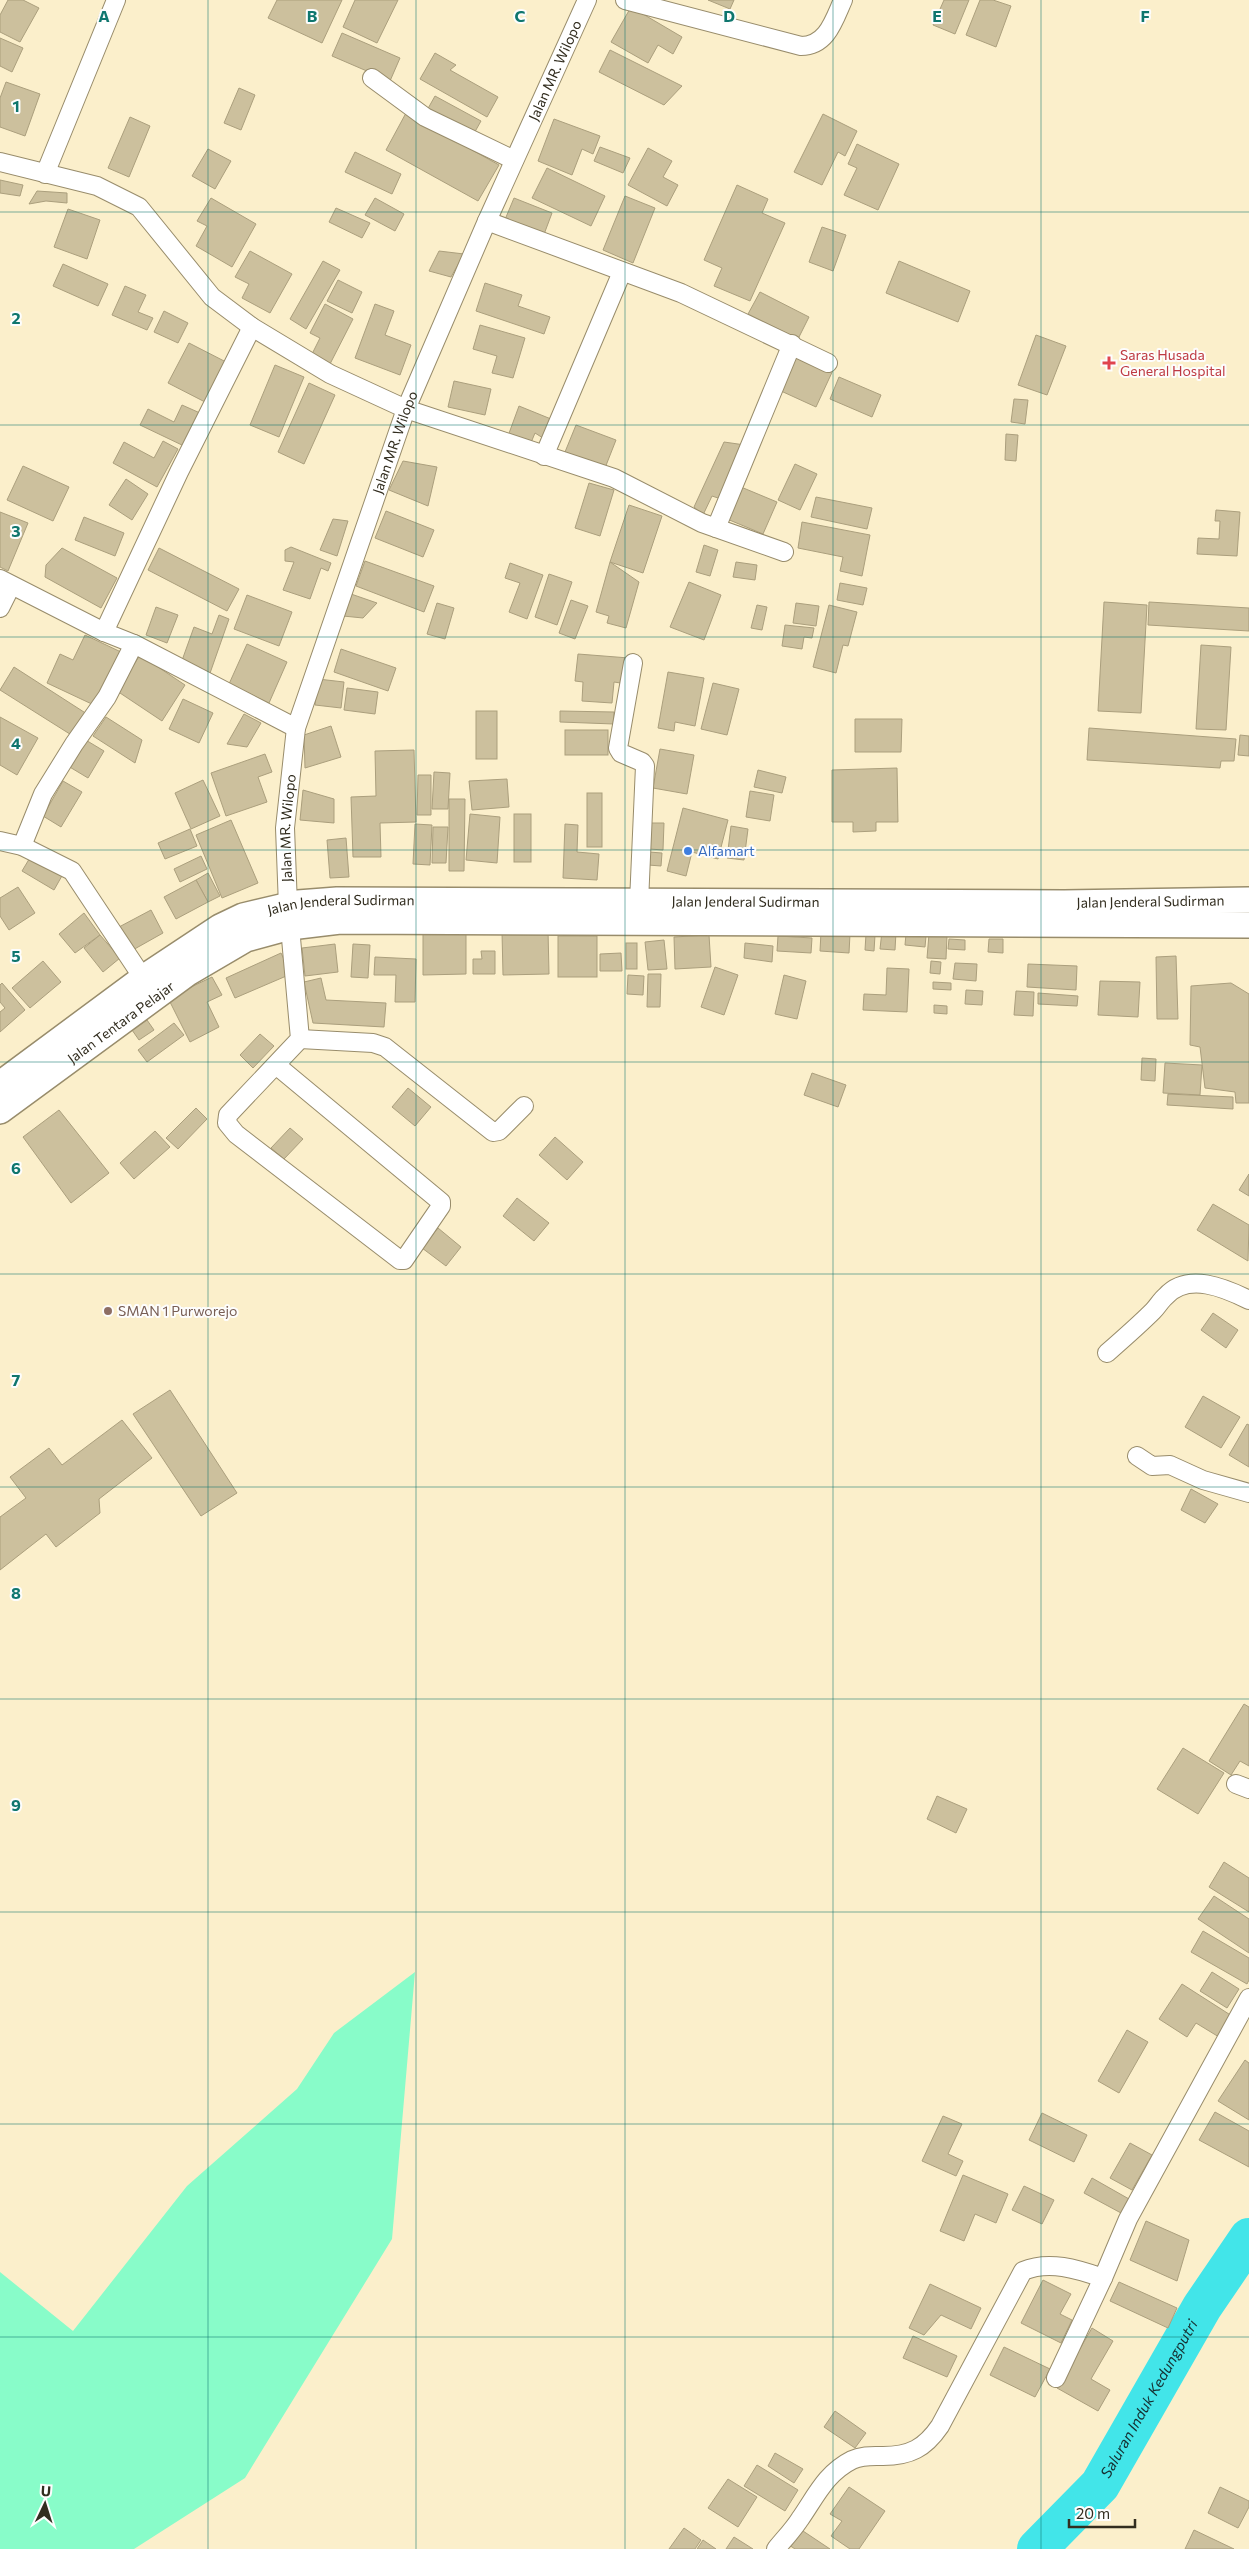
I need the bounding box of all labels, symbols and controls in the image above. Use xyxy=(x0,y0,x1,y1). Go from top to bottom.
text: A xyxy=(98,6,110,25)
text: B xyxy=(307,6,318,25)
text: C xyxy=(515,6,526,25)
text: D xyxy=(723,6,735,25)
text: E xyxy=(932,6,942,25)
text: F xyxy=(1140,6,1150,25)
street label: Jalan MR. Wilopo xyxy=(525,17,585,123)
text: 1 xyxy=(12,96,20,115)
text: 2 xyxy=(11,308,21,327)
place label: Saras Husada General Hospital xyxy=(1120,346,1226,379)
marker: Saras Husada General Hospital xyxy=(1102,356,1116,370)
street label: Jalan MR. Wilopo xyxy=(368,388,421,496)
text: 3 xyxy=(11,521,21,540)
text: 4 xyxy=(11,733,21,752)
street label: Jalan MR. Wilopo xyxy=(276,773,299,883)
place label: Alfamart xyxy=(698,842,755,859)
marker: Alfamart xyxy=(682,845,694,857)
street label: Jalan Jenderal Sudirman xyxy=(265,891,415,918)
street label: Jalan Jenderal Sudirman xyxy=(1076,891,1225,911)
street label: Jalan Jenderal Sudirman xyxy=(672,892,820,910)
text: 5 xyxy=(11,946,21,965)
street label: Jalan Tentara Pelajar xyxy=(64,977,178,1067)
text: 6 xyxy=(11,1158,21,1177)
place label: SMAN 1 Purworejo xyxy=(118,1302,237,1319)
marker: SMAN 1 Purworejo xyxy=(102,1305,114,1317)
text: 7 xyxy=(12,1370,21,1389)
text: 8 xyxy=(11,1583,21,1602)
text: 9 xyxy=(11,1795,21,1814)
water label: Saluran Induk Kedungputri xyxy=(1096,2315,1201,2481)
north arrow xyxy=(20,2479,70,2529)
text: U xyxy=(40,2482,52,2499)
scale bar xyxy=(1069,2496,1135,2528)
text: 20 m xyxy=(1076,2504,1110,2522)

